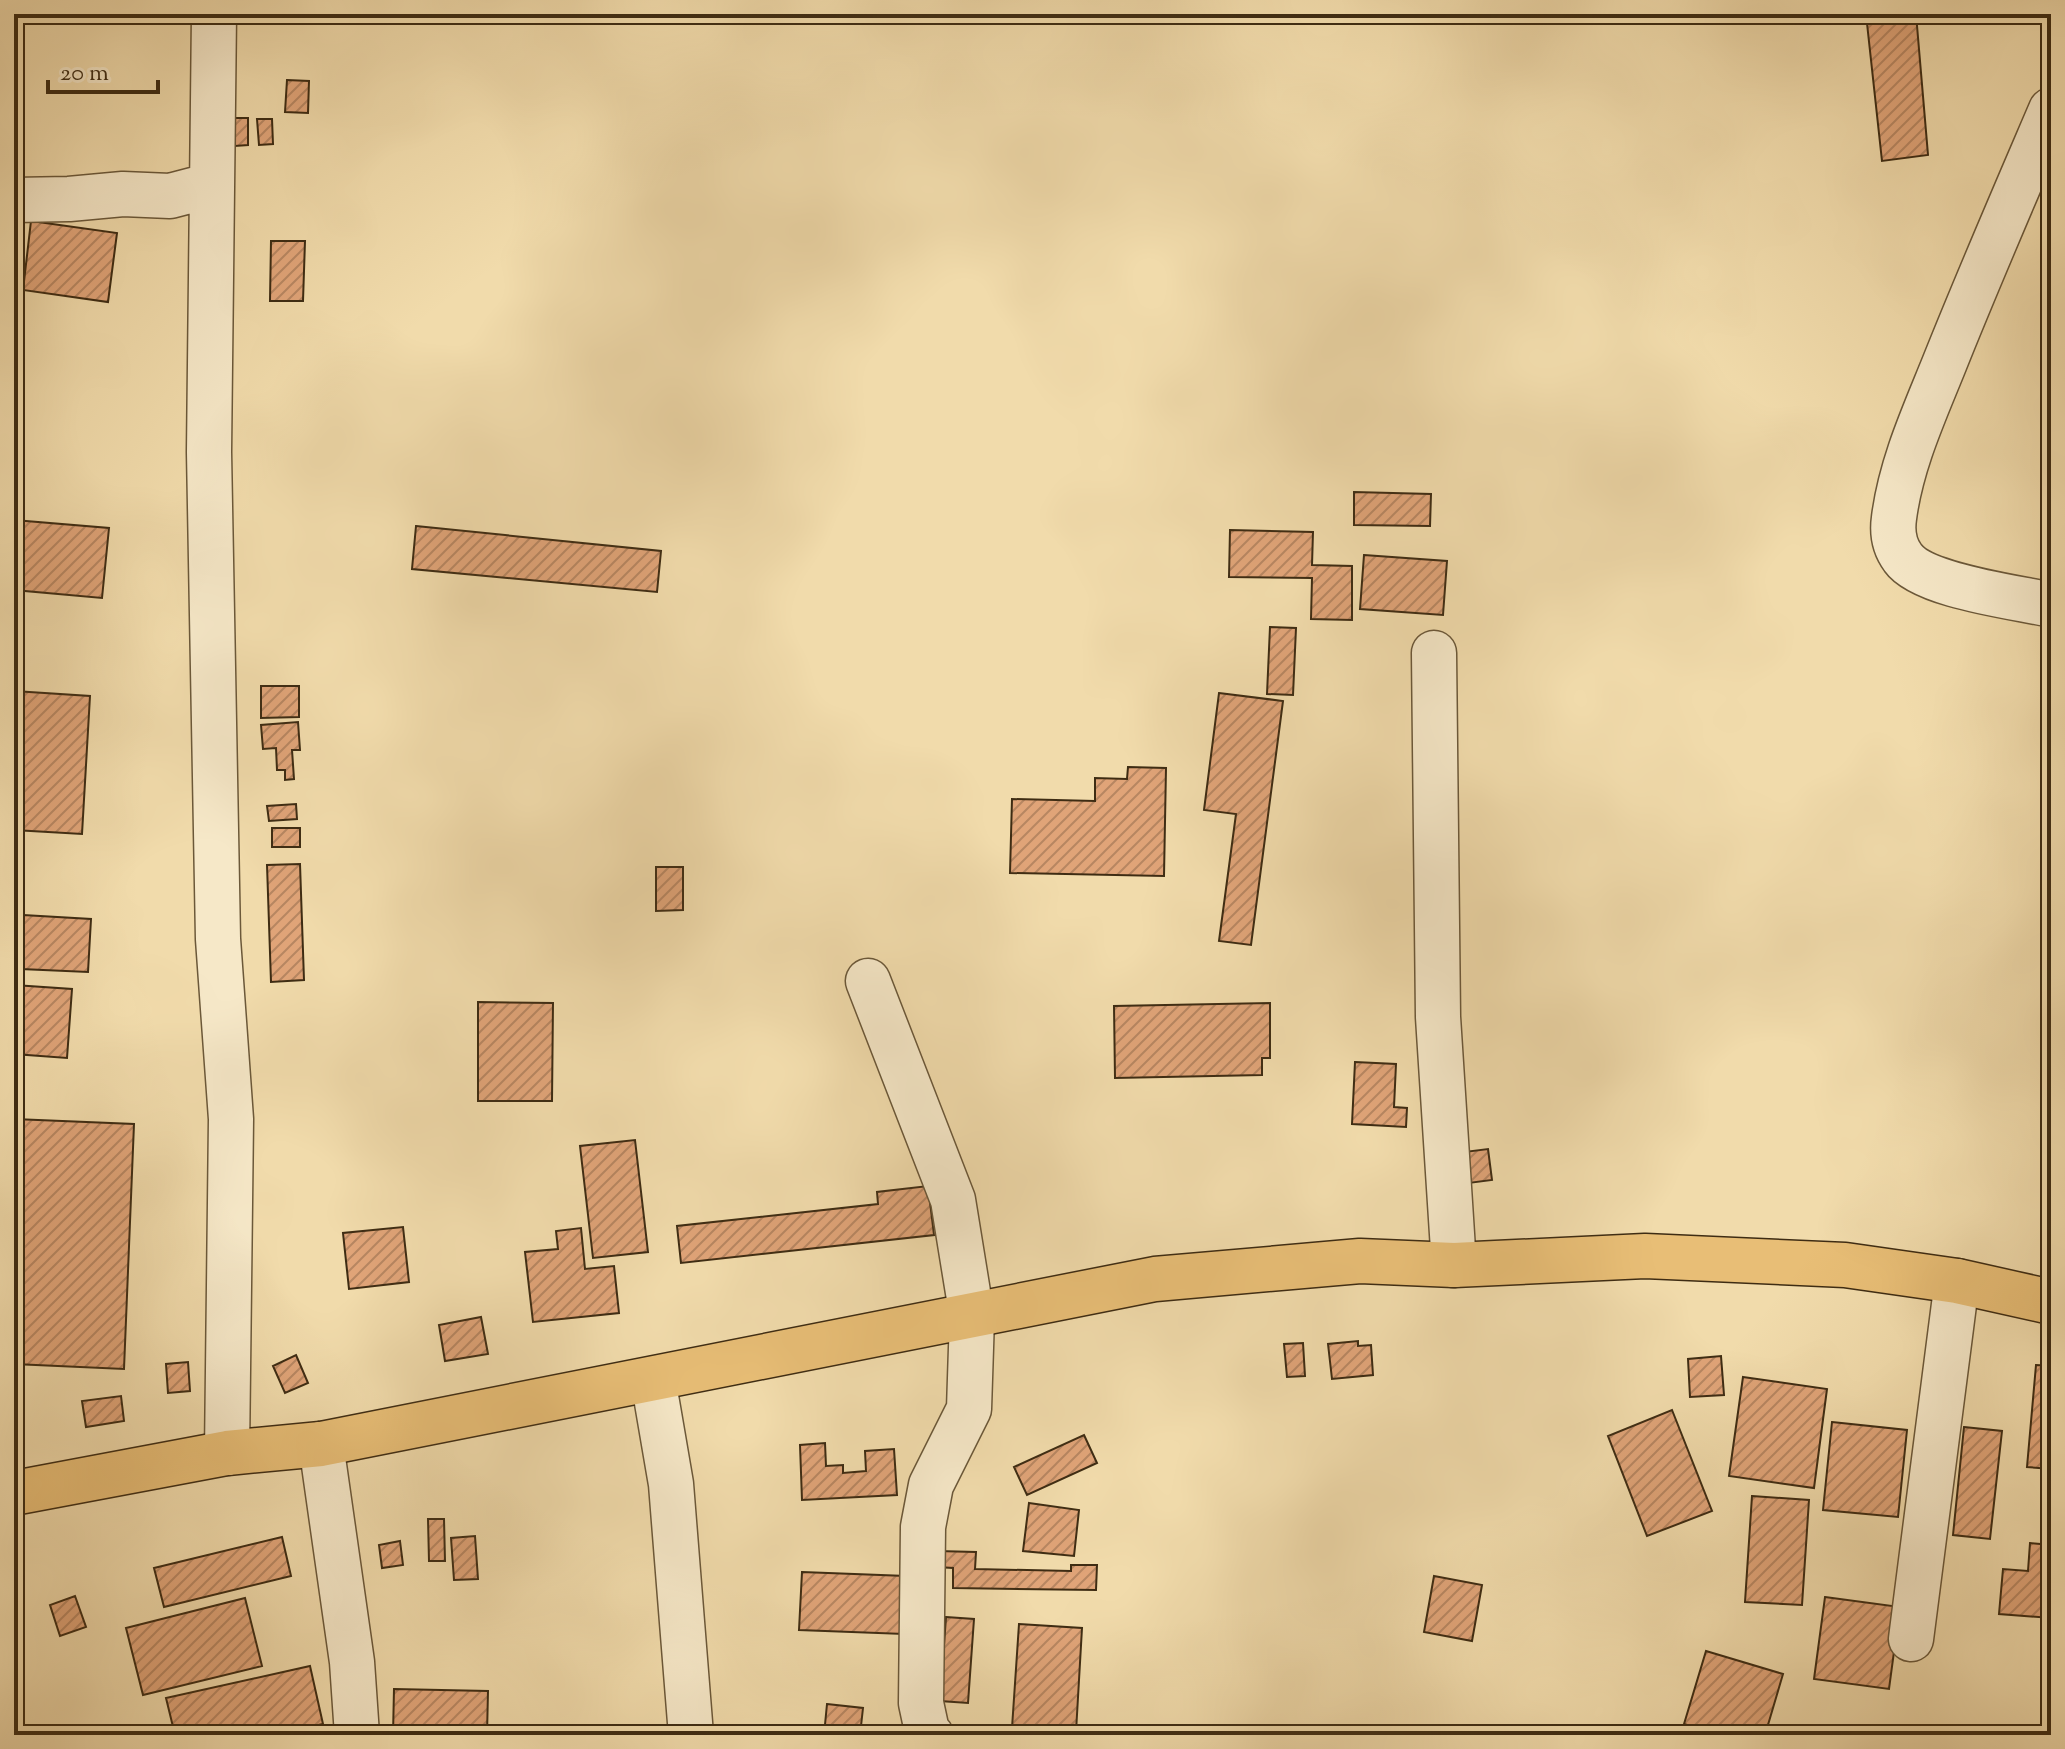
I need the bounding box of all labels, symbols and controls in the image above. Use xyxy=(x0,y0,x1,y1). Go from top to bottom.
scale bar xyxy=(48,44,158,94)
text: 20 m xyxy=(60,57,109,91)

